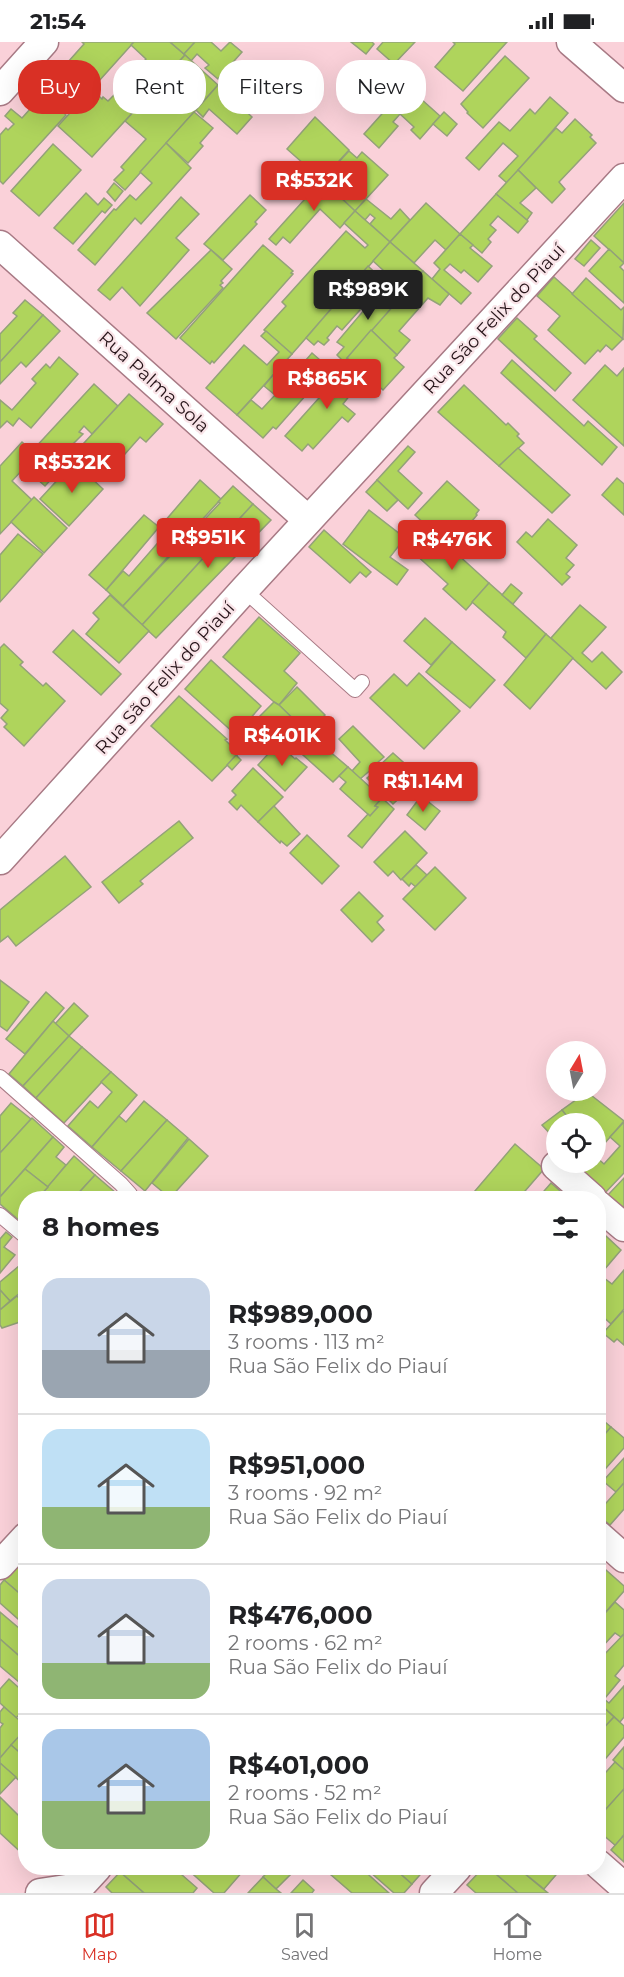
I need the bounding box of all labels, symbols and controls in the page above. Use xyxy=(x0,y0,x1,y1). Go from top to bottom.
text: 21:54 xyxy=(30,8,86,35)
chip: Buy xyxy=(18,60,101,114)
chip: Rent xyxy=(113,60,206,114)
chip: Filters xyxy=(218,60,324,114)
chip: New xyxy=(336,60,426,114)
pin: R$532K xyxy=(265,161,363,212)
text: R$532K xyxy=(275,168,353,192)
street label: Rua São Felix do Piauí xyxy=(419,238,570,399)
pin: R$989K xyxy=(319,270,417,321)
text: R$989K xyxy=(328,277,408,301)
street label: Rua Palma Sola xyxy=(94,327,214,437)
pin: R$865K xyxy=(278,359,376,410)
text: R$865K xyxy=(287,366,367,390)
pin: R$532K xyxy=(23,443,121,494)
text: R$532K xyxy=(33,450,111,474)
pin: R$951K xyxy=(159,518,257,569)
pin: R$476K xyxy=(403,520,501,571)
text: R$951K xyxy=(171,525,245,549)
text: R$476K xyxy=(412,527,492,551)
street label: Rua São Felix do Piauí xyxy=(91,596,240,759)
pin: R$401K xyxy=(233,716,331,767)
text: R$401K xyxy=(243,723,321,747)
pin: R$1.14M xyxy=(368,762,478,813)
text: R$1.14M xyxy=(383,769,463,793)
north arrow xyxy=(546,1041,606,1101)
map controls xyxy=(546,1041,606,1173)
button: locate xyxy=(546,1113,606,1173)
text: 8 homes xyxy=(42,1211,159,1243)
icon: filters xyxy=(549,1211,582,1244)
text: R$989,000 xyxy=(228,1298,373,1330)
icon: home xyxy=(90,1302,162,1374)
text: 3 rooms · 113 m² xyxy=(228,1330,385,1354)
text: Rua São Felix do Piauí xyxy=(228,1354,448,1378)
text: R$951,000 xyxy=(228,1449,365,1481)
icon: home xyxy=(90,1453,162,1525)
text: 3 rooms · 92 m² xyxy=(228,1481,382,1505)
text: Rua São Felix do Piauí xyxy=(228,1505,448,1529)
text: R$476,000 xyxy=(228,1599,373,1631)
icon: home xyxy=(90,1603,162,1675)
text: 2 rooms · 62 m² xyxy=(228,1631,383,1655)
text: Rua São Felix do Piauí xyxy=(228,1655,448,1679)
text: R$401,000 xyxy=(228,1749,369,1781)
icon: home xyxy=(90,1753,162,1825)
text: 2 rooms · 52 m² xyxy=(228,1781,382,1805)
text: Rua São Felix do Piauí xyxy=(228,1805,448,1829)
tab: Map xyxy=(82,1909,117,1964)
tab: Saved xyxy=(281,1909,329,1964)
tab: Home xyxy=(493,1909,542,1964)

